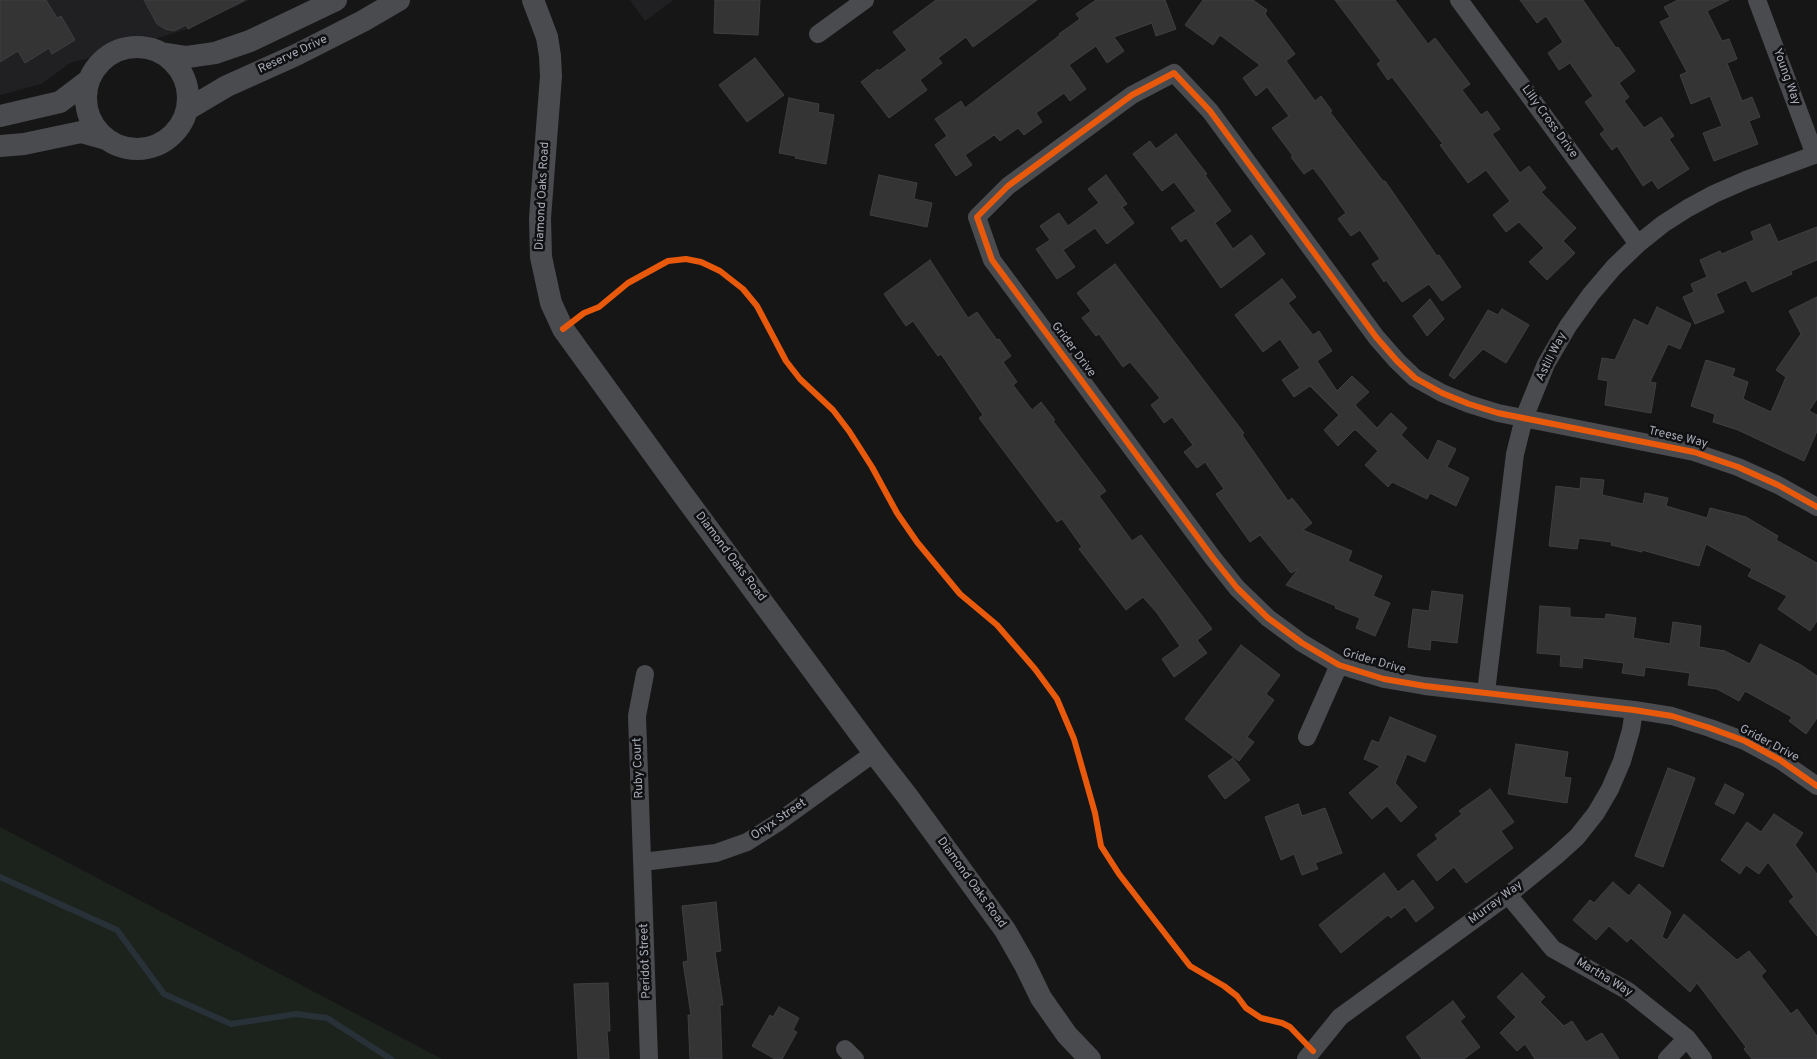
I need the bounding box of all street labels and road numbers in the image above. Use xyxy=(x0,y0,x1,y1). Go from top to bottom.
street label: Reserve Drive xyxy=(256,33,330,77)
street label: Young Way xyxy=(1769,47,1803,107)
street label: Lilly Cross Drive xyxy=(1518,83,1580,161)
street label: Diamond Oaks Road xyxy=(533,141,553,251)
street label: Grider Drive xyxy=(1048,320,1098,380)
street label: Astill Way xyxy=(1534,330,1570,384)
street label: Treese Way xyxy=(1647,424,1709,452)
street label: Diamond Oaks Road xyxy=(692,509,768,605)
street label: Grider Drive xyxy=(1341,646,1407,678)
street label: Grider Drive xyxy=(1737,722,1801,766)
street label: Ruby Court xyxy=(631,737,647,799)
street label: Onyx Street xyxy=(749,796,809,844)
street label: Diamond Oaks Road xyxy=(933,835,1009,931)
street label: Murray Way xyxy=(1466,878,1526,928)
street label: Peridot Street xyxy=(637,923,655,999)
street label: Martha Way xyxy=(1573,956,1635,1000)

